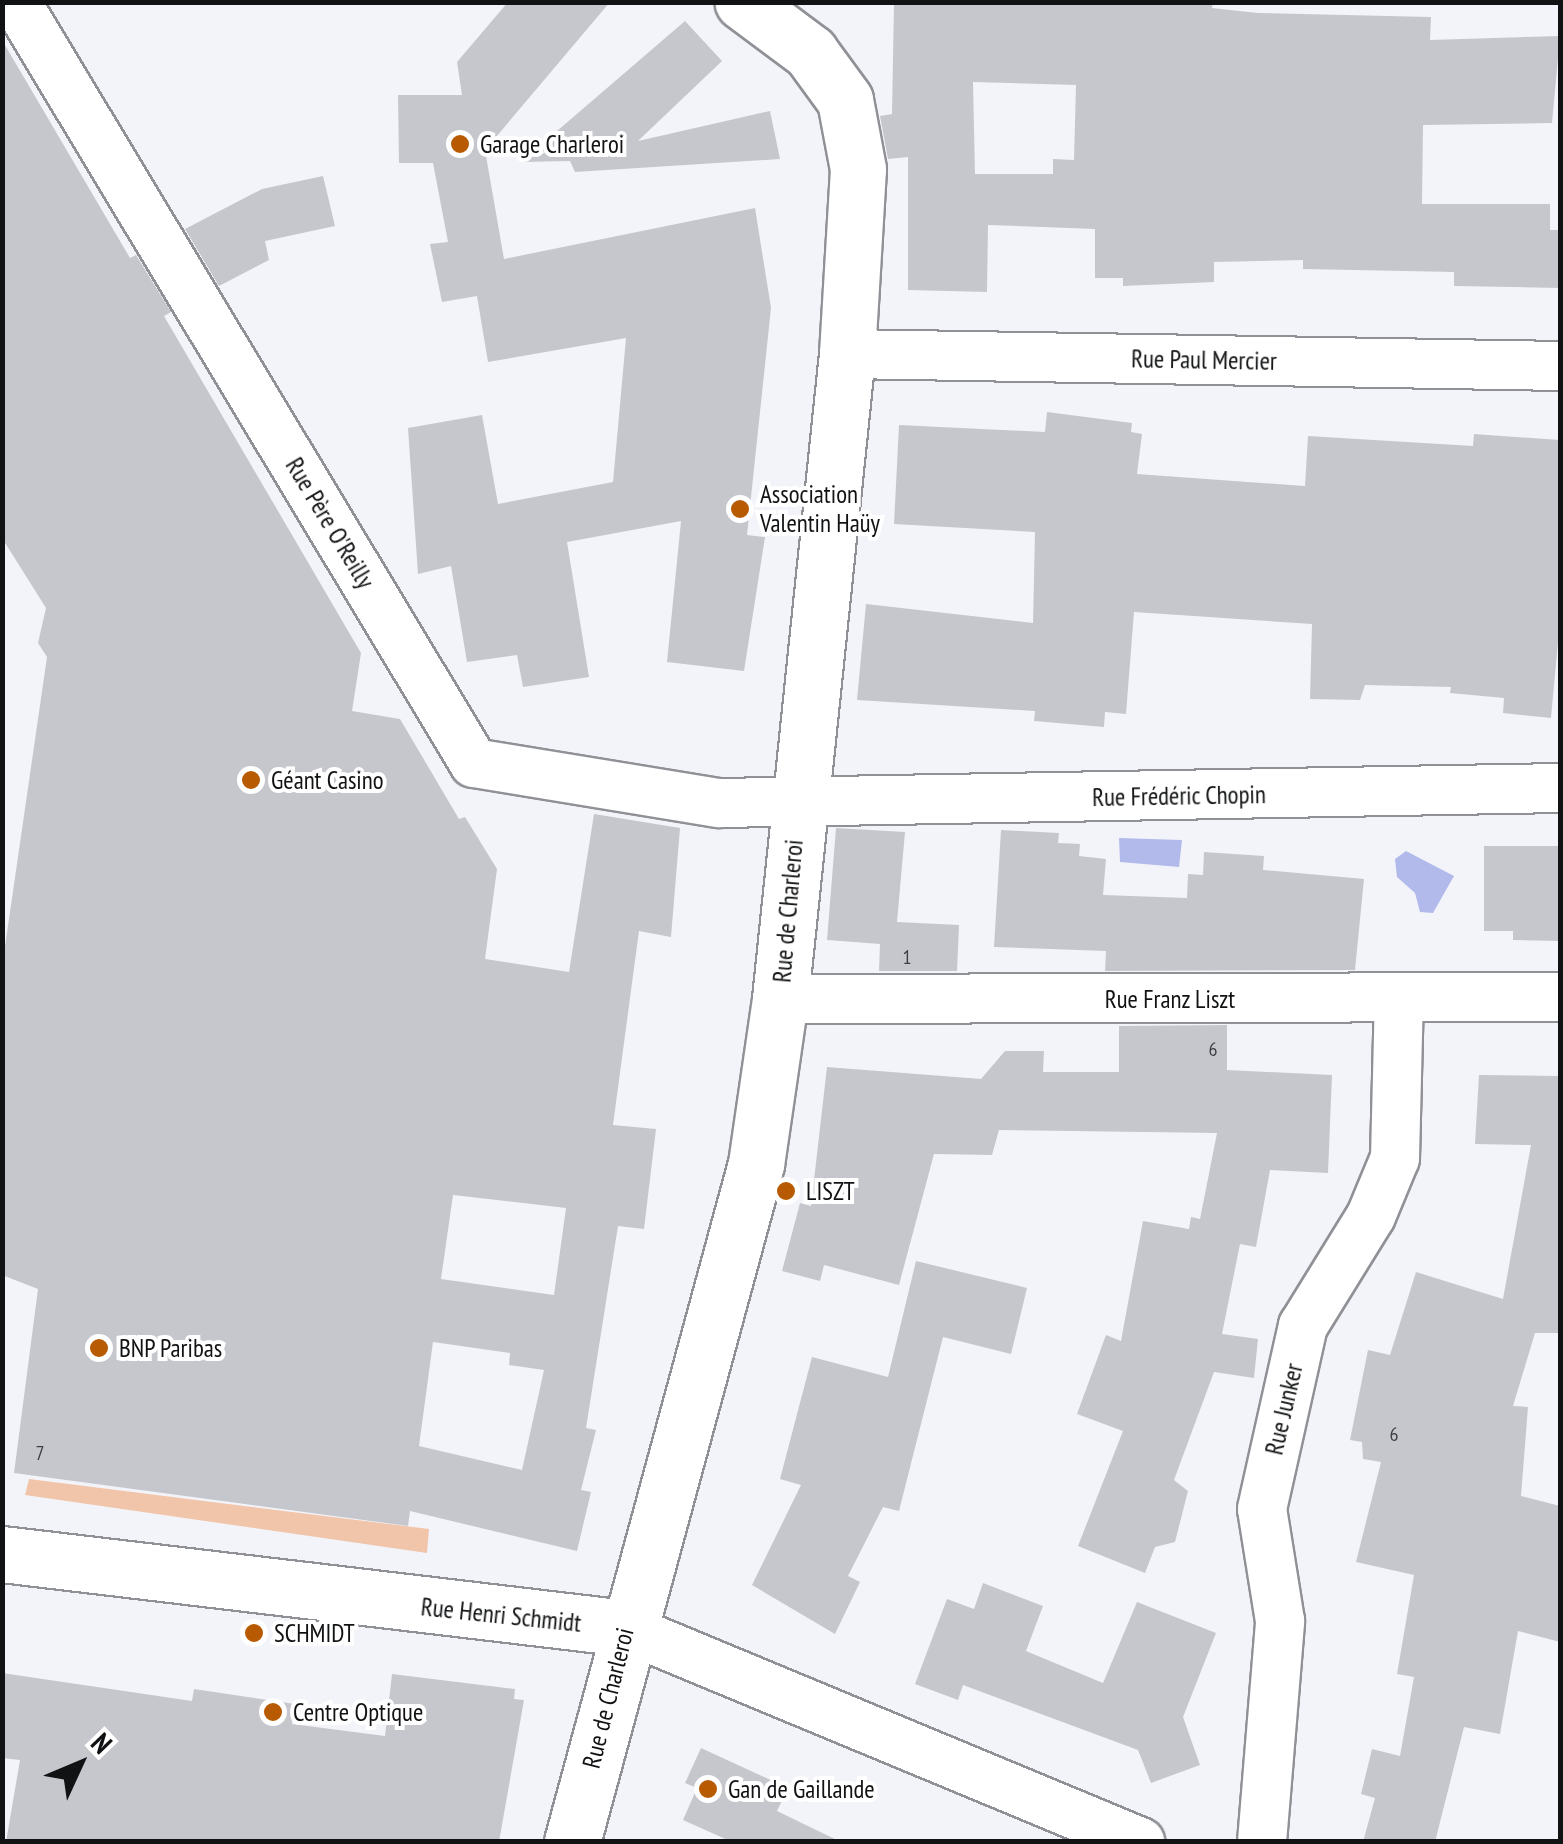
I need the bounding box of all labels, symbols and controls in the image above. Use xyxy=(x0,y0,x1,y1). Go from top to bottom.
place label: Garage Charleroi xyxy=(480,129,624,159)
marker: Garage Charleroi xyxy=(449,133,471,155)
street label: Rue Paul Mercier xyxy=(1131,344,1277,376)
street label: Rue Père O'Reilly xyxy=(279,452,381,594)
place label: Association Valentin Haüy xyxy=(760,480,880,539)
marker: Association Valentin Haüy xyxy=(729,498,751,520)
place label: Géant Casino xyxy=(271,765,384,795)
marker: Géant Casino xyxy=(240,769,262,791)
street label: Rue Frédéric Chopin xyxy=(1092,779,1266,813)
street label: Rue de Charleroi xyxy=(767,838,809,984)
house number: 1 xyxy=(903,945,911,969)
street label: Rue Franz Liszt xyxy=(1104,984,1236,1014)
house number: 6 xyxy=(1209,1037,1217,1061)
place label: LISZT xyxy=(806,1176,855,1206)
marker: LISZT xyxy=(775,1180,797,1202)
place label: BNP Paribas xyxy=(119,1333,223,1363)
marker: BNP Paribas xyxy=(88,1337,110,1359)
street label: Rue Junker xyxy=(1259,1360,1309,1458)
house number: 6 xyxy=(1390,1422,1398,1446)
house number: 7 xyxy=(36,1441,44,1465)
street label: Rue Henri Schmidt xyxy=(419,1592,583,1638)
place label: SCHMIDT xyxy=(274,1618,355,1648)
marker: SCHMIDT xyxy=(243,1622,265,1644)
street label: Rue de Charleroi xyxy=(576,1625,640,1771)
place label: Centre Optique xyxy=(293,1697,423,1727)
marker: Centre Optique xyxy=(262,1701,284,1723)
north arrow xyxy=(30,1714,130,1814)
text: N xyxy=(83,1725,121,1761)
place label: Gan de Gaillande xyxy=(728,1774,875,1804)
marker: Gan de Gaillande xyxy=(697,1778,719,1800)

